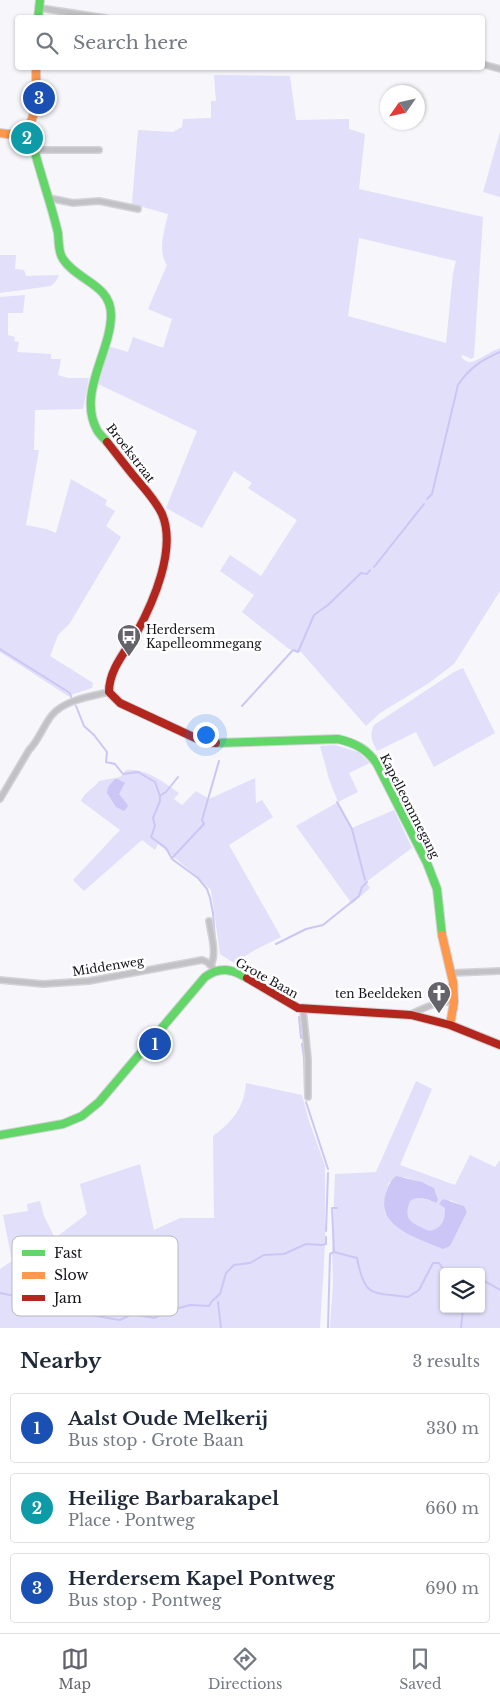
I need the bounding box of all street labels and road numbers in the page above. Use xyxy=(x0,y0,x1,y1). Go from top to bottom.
street label: Broekstraat xyxy=(103,421,159,486)
street label: Kapelleommegang xyxy=(377,751,443,862)
street label: Middenweg xyxy=(71,953,146,979)
street label: Grote Baan xyxy=(233,955,301,1001)

